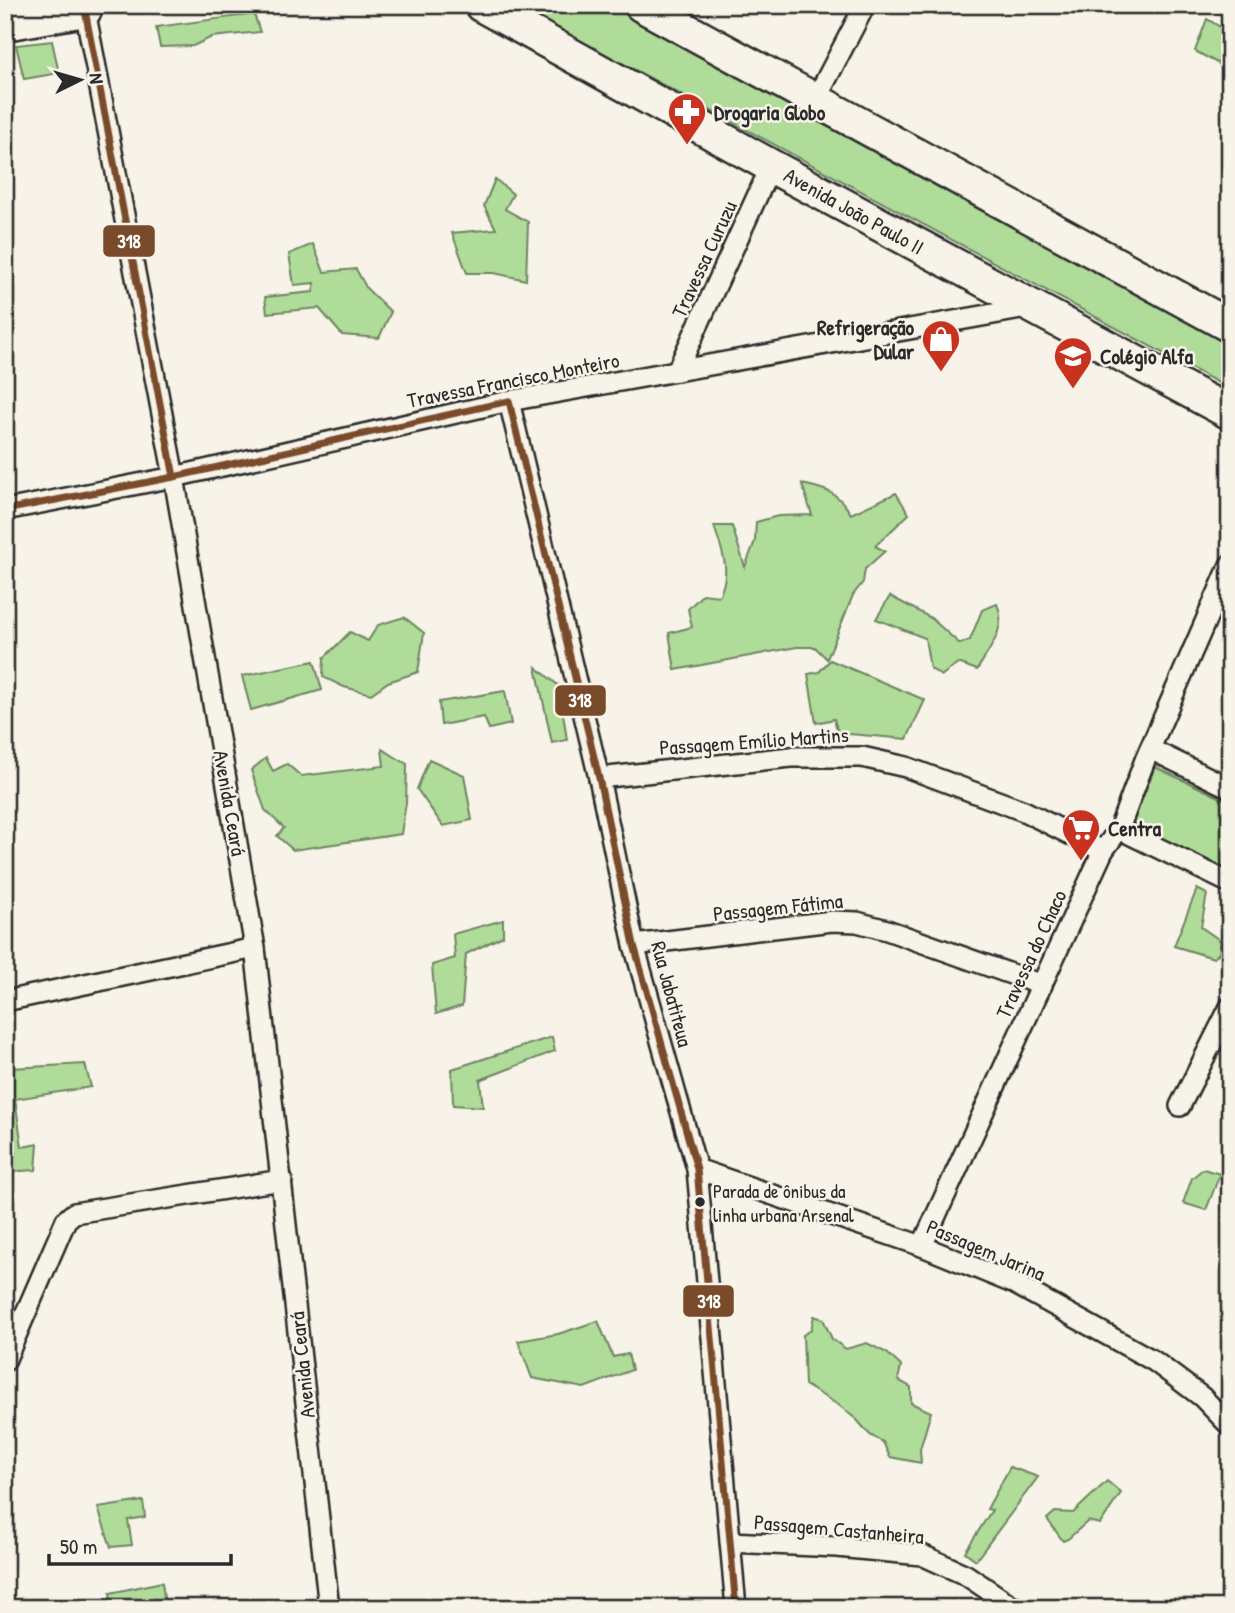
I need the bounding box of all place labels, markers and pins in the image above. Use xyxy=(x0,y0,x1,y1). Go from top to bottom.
pharmacy icon: Drogaria Globo xyxy=(666,91,708,146)
place label: Drogaria Globo xyxy=(714,98,826,128)
place label: Refrigeração Dular xyxy=(817,313,915,366)
shop icon: Refrigeração Dular xyxy=(920,318,962,373)
school or university icon: Colégio Alfa xyxy=(1052,335,1094,390)
place label: Colégio Alfa xyxy=(1100,342,1194,372)
supermarket icon: Centra xyxy=(1060,807,1102,862)
place label: Centra xyxy=(1108,814,1162,843)
place label: Parada de ônibus da linha urbana Arsenal xyxy=(713,1178,855,1228)
marker: Parada de ônibus da linha urbana Arsenal xyxy=(693,1195,707,1209)

